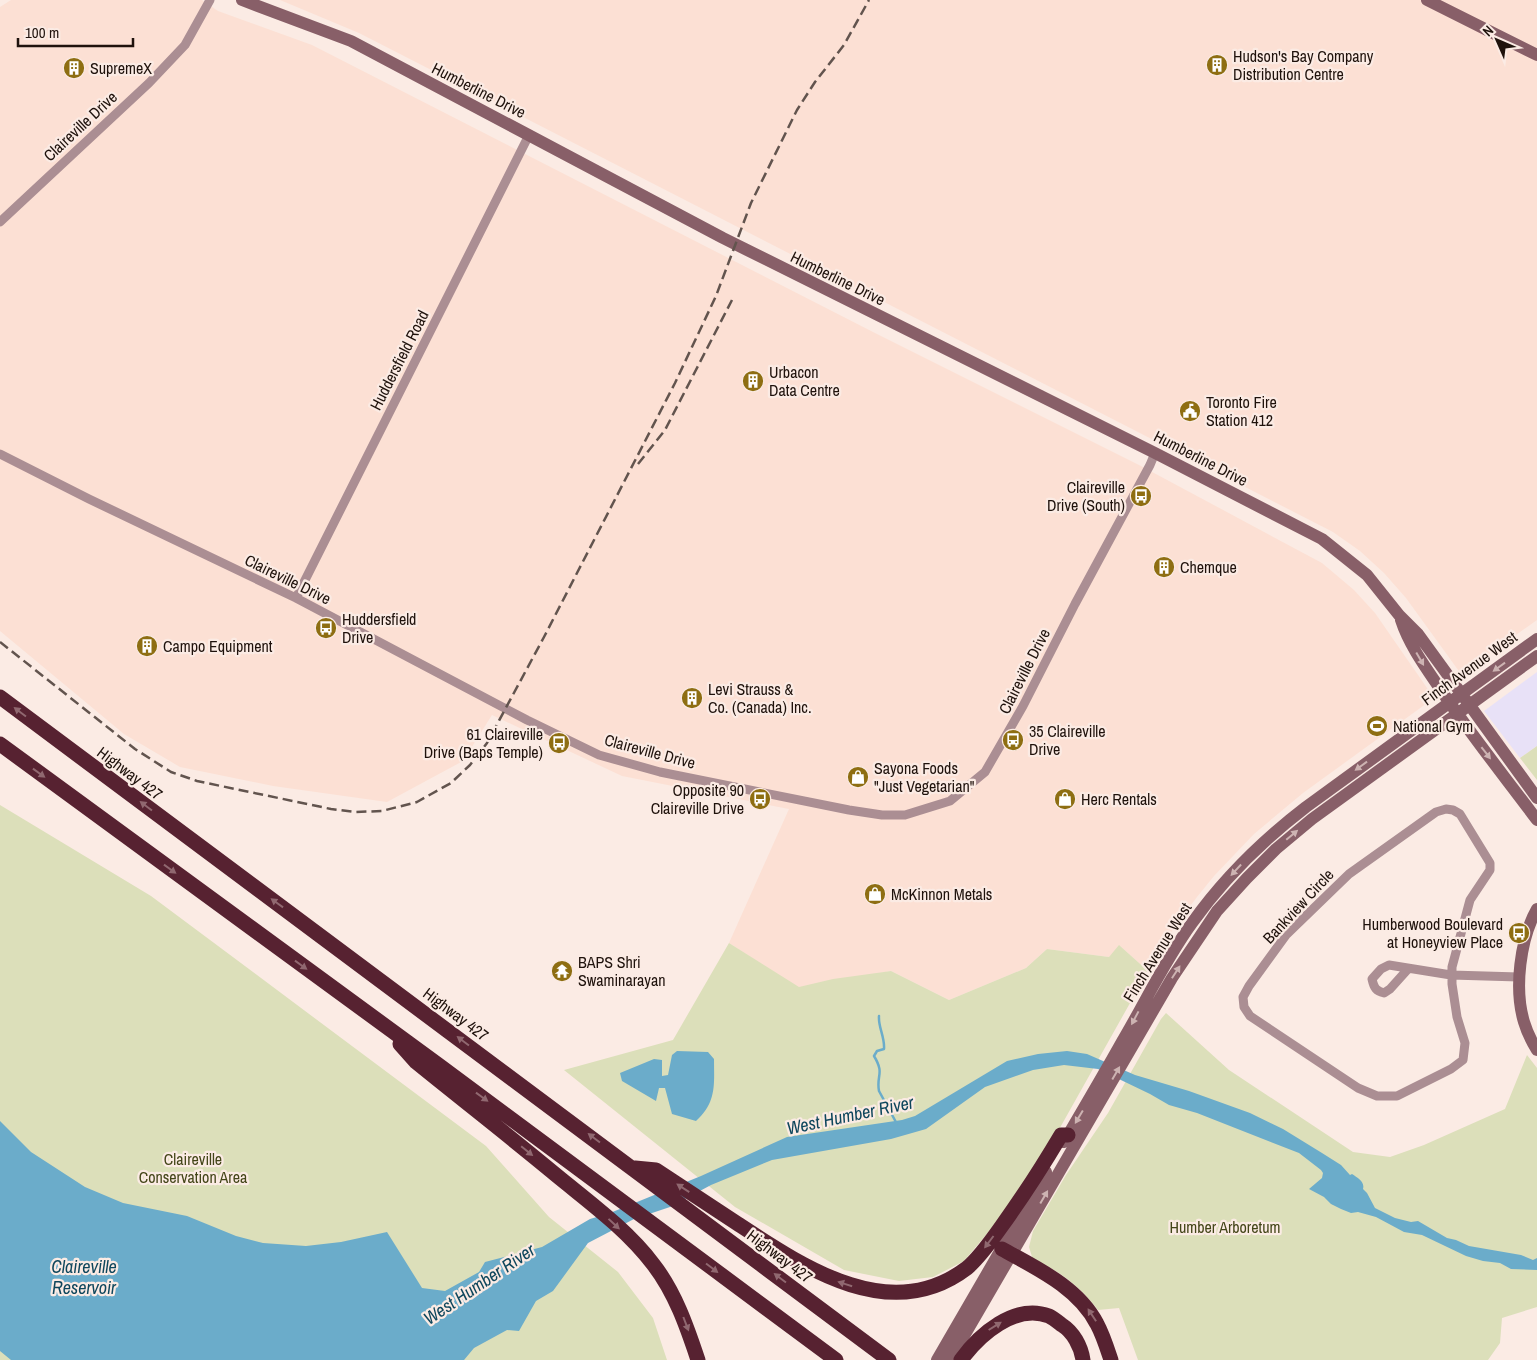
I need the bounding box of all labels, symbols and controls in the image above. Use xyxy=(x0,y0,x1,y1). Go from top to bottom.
scale bar xyxy=(18,15,132,47)
north arrow xyxy=(1472,15,1522,65)
text: 100 m xyxy=(25,22,59,43)
text: N xyxy=(1479,22,1497,40)
place label: Hudson's Bay Company Distribution Centre xyxy=(1233,45,1374,85)
building icon: Hudson's Bay Company Distribution Centre xyxy=(1205,53,1229,77)
building icon: SupremeX xyxy=(62,56,86,80)
place label: SupremeX xyxy=(90,57,152,79)
street label: Humberline Drive xyxy=(428,57,530,123)
street label: Claireville Drive xyxy=(38,86,122,166)
street label: Humberline Drive xyxy=(787,246,889,310)
street label: Huddersfield Road xyxy=(364,306,434,414)
place label: Urbacon Data Centre xyxy=(769,361,840,401)
building icon: Urbacon Data Centre xyxy=(741,369,765,393)
place label: Toronto Fire Station 412 xyxy=(1206,391,1277,431)
public building icon: Toronto Fire Station 412 xyxy=(1178,399,1202,423)
street label: Humberline Drive xyxy=(1150,425,1252,491)
place label: Claireville Drive (South) xyxy=(1047,476,1125,516)
bus stop icon: Claireville Drive (South) xyxy=(1129,484,1153,508)
street label: Claireville Drive xyxy=(241,549,335,609)
building icon: Chemque xyxy=(1152,555,1176,579)
place label: Chemque xyxy=(1180,556,1237,578)
place label: Huddersfield Drive xyxy=(342,608,416,648)
bus stop icon: Huddersfield Drive xyxy=(314,616,338,640)
street label: Claireville Drive xyxy=(993,624,1055,718)
street label: Finch Avenue West xyxy=(1417,626,1522,710)
building icon: Campo Equipment xyxy=(135,634,159,658)
place label: Campo Equipment xyxy=(163,635,273,657)
one-way arrow xyxy=(1416,651,1424,666)
one-way arrow xyxy=(1492,662,1506,672)
place label: Levi Strauss & Co. (Canada) Inc. xyxy=(708,678,812,718)
building icon: Levi Strauss & Co. (Canada) Inc. xyxy=(680,686,704,710)
one-way arrow xyxy=(13,707,27,717)
sports icon: National Gym xyxy=(1365,714,1389,738)
place label: National Gym xyxy=(1393,715,1473,737)
place label: 35 Claireville Drive xyxy=(1029,720,1106,760)
place label: 61 Claireville Drive (Baps Temple) xyxy=(424,723,543,763)
street label: Claireville Drive xyxy=(602,728,698,774)
bus stop icon: 35 Claireville Drive xyxy=(1001,728,1025,752)
bus stop icon: 61 Claireville Drive (Baps Temple) xyxy=(547,731,571,755)
street label: Highway 427 xyxy=(93,741,167,805)
one-way arrow xyxy=(1481,746,1491,760)
place label: Sayona Foods "Just Vegetarian" xyxy=(874,757,975,797)
one-way arrow xyxy=(1354,761,1368,771)
shop icon: Sayona Foods "Just Vegetarian" xyxy=(846,765,870,789)
one-way arrow xyxy=(32,768,46,778)
place label: Opposite 90 Claireville Drive xyxy=(651,779,744,819)
bus stop icon: Opposite 90 Claireville Drive xyxy=(748,787,772,811)
shop icon: Herc Rentals xyxy=(1053,787,1077,811)
place label: Herc Rentals xyxy=(1081,788,1157,810)
one-way arrow xyxy=(140,801,153,812)
one-way arrow xyxy=(1285,830,1298,841)
one-way arrow xyxy=(1230,863,1242,875)
one-way arrow xyxy=(163,864,177,874)
street label: Bankview Circle xyxy=(1258,864,1338,948)
shop icon: McKinnon Metals xyxy=(863,882,887,906)
place label: McKinnon Metals xyxy=(891,883,992,905)
one-way arrow xyxy=(270,898,284,908)
street label: Finch Avenue West xyxy=(1118,898,1197,1006)
place label: Humberwood Boulevard at Honeyview Place xyxy=(1362,913,1503,953)
bus stop icon: Humberwood Boulevard at Honeyview Place xyxy=(1507,921,1531,945)
place label: BAPS Shri Swaminarayan xyxy=(578,951,666,991)
temple icon: BAPS Shri Swaminarayan xyxy=(550,959,574,983)
one-way arrow xyxy=(294,960,308,970)
one-way arrow xyxy=(1171,965,1180,978)
street label: Highway 427 xyxy=(419,982,493,1046)
one-way arrow xyxy=(1131,1011,1139,1025)
one-way arrow xyxy=(457,1036,470,1047)
one-way arrow xyxy=(1112,1065,1120,1080)
water label: West Humber River xyxy=(784,1089,917,1141)
one-way arrow xyxy=(475,1092,489,1102)
one-way arrow xyxy=(1074,1110,1083,1123)
one-way arrow xyxy=(588,1133,601,1144)
one-way arrow xyxy=(521,1146,534,1157)
park label: Claireville Conservation Area xyxy=(139,1148,248,1188)
one-way arrow xyxy=(676,1183,689,1192)
one-way arrow xyxy=(1040,1191,1049,1204)
park label: Humber Arboretum xyxy=(1170,1216,1280,1238)
one-way arrow xyxy=(608,1218,620,1230)
street label: Highway 427 xyxy=(743,1224,817,1288)
one-way arrow xyxy=(984,1236,995,1249)
water label: West Humber River xyxy=(418,1237,540,1331)
water label: Claireville Reservoir xyxy=(51,1254,117,1300)
one-way arrow xyxy=(705,1263,719,1273)
one-way arrow xyxy=(773,1273,787,1283)
one-way arrow xyxy=(837,1279,852,1287)
one-way arrow xyxy=(1087,1309,1096,1322)
one-way arrow xyxy=(682,1317,690,1331)
one-way arrow xyxy=(989,1322,1002,1331)

